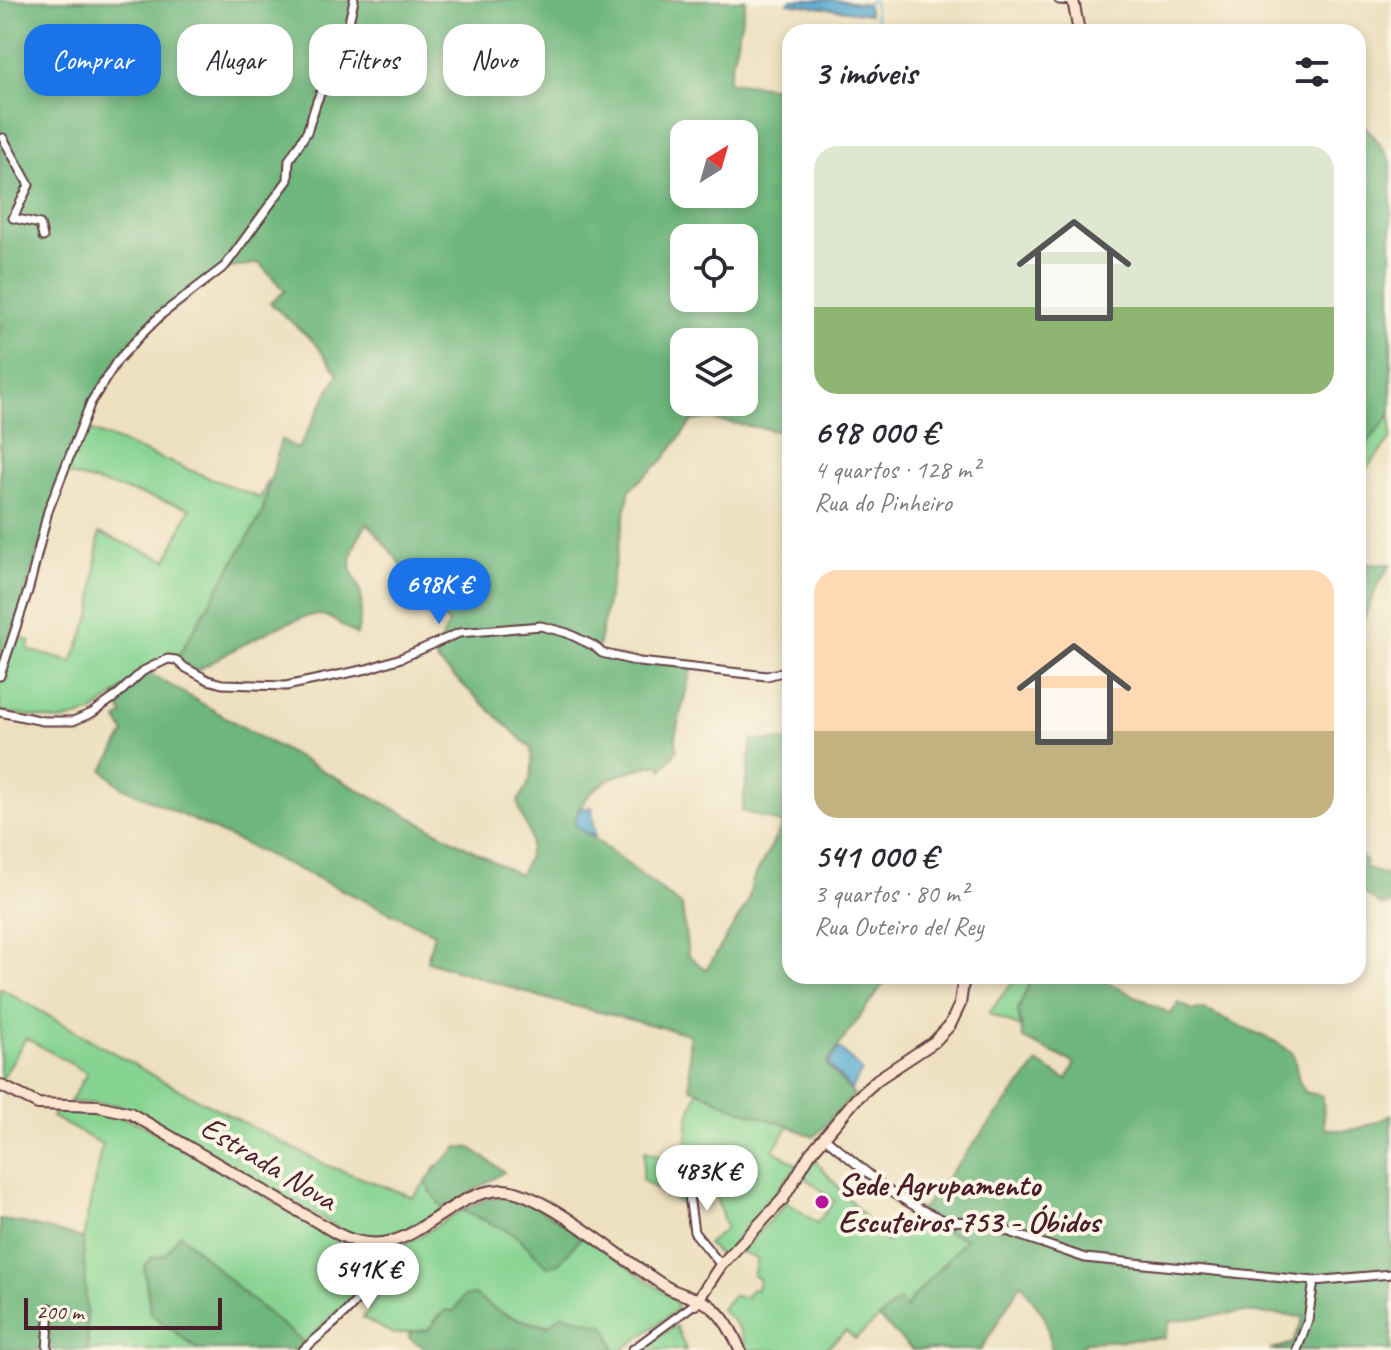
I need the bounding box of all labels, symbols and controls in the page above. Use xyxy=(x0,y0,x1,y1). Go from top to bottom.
chip: Comprar xyxy=(24,24,161,96)
chip: Alugar xyxy=(177,24,293,96)
chip: Filtros xyxy=(309,24,427,96)
chip: Novo xyxy=(443,24,545,96)
icon: filters xyxy=(1290,50,1334,94)
text: 3 imóveis xyxy=(814,51,917,94)
north arrow xyxy=(670,120,758,208)
map controls xyxy=(670,120,758,416)
icon: home xyxy=(1002,198,1146,342)
button: locate xyxy=(670,224,758,312)
button: layers xyxy=(670,328,758,416)
text: 698 000 € xyxy=(814,410,938,453)
text: 4 quartos · 128 m² xyxy=(814,453,979,486)
text: Rua do Pinheiro xyxy=(814,486,952,519)
pin: 698K € xyxy=(374,558,504,626)
text: 698K € xyxy=(406,567,472,600)
icon: home xyxy=(1002,622,1146,766)
text: 541 000 € xyxy=(814,834,937,877)
text: 3 quartos · 80 m² xyxy=(814,877,968,910)
text: Rua Outeiro del Rey xyxy=(814,910,983,943)
street label: Estrada Nova xyxy=(193,1106,346,1221)
pin: 483K € xyxy=(642,1145,772,1213)
text: 483K € xyxy=(674,1154,740,1187)
place label: Sede Agrupamento Escuteiros 753 - Óbidos xyxy=(838,1164,1103,1242)
marker: Sede Agrupamento Escuteiros 753 - Óbidos xyxy=(813,1193,831,1211)
pin: 541K € xyxy=(303,1243,433,1311)
text: 541K € xyxy=(335,1252,401,1285)
scale bar xyxy=(24,1294,222,1330)
text: 200 m xyxy=(36,1298,83,1326)

